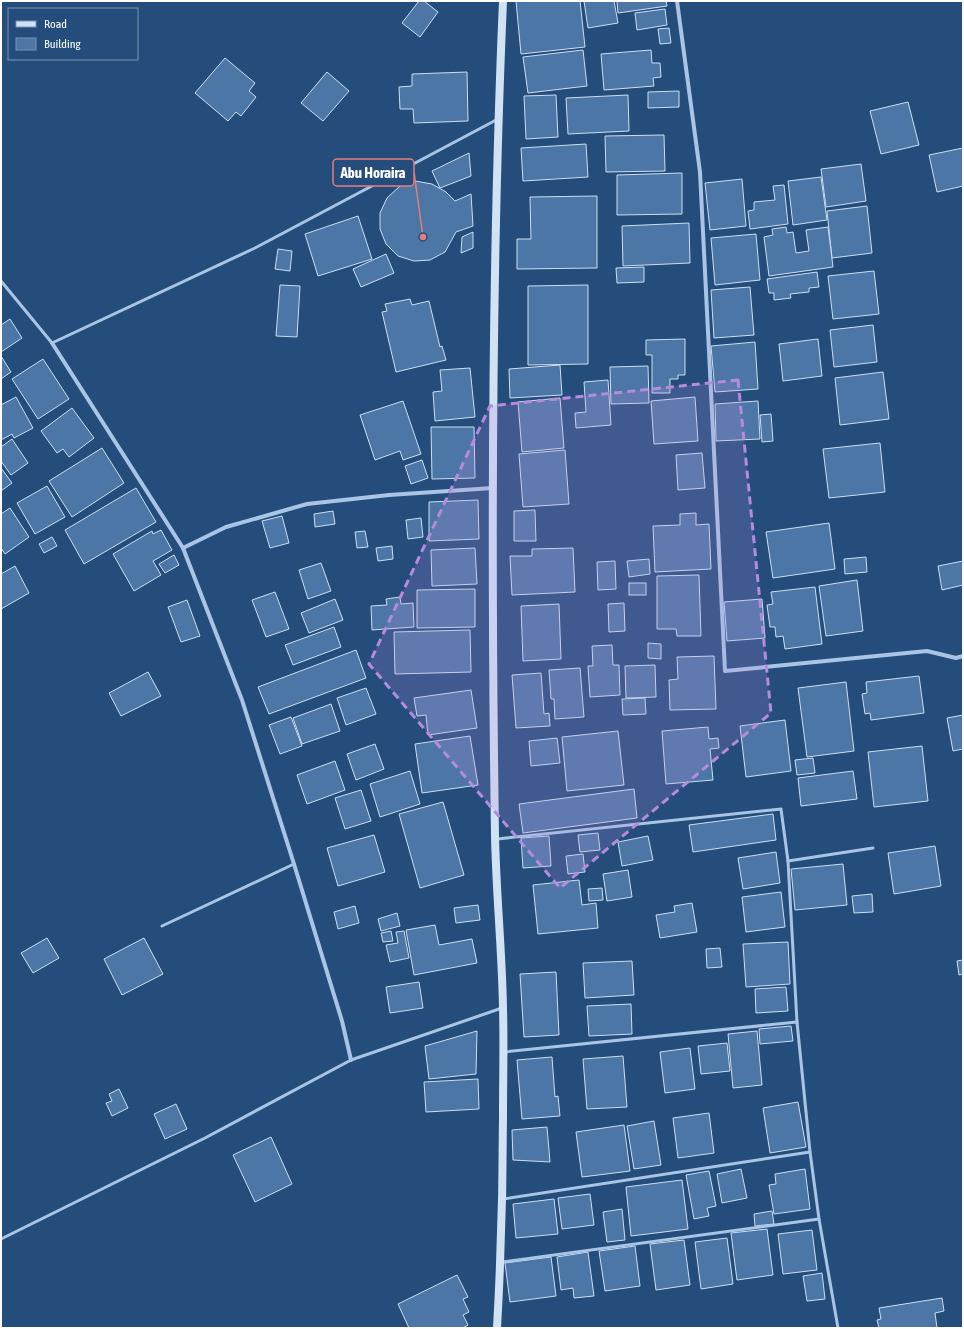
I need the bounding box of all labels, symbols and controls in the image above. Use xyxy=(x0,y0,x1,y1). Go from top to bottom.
legend xyxy=(8,8,138,60)
text: Road xyxy=(44,17,67,31)
text: Building xyxy=(44,37,82,51)
callout: Abu Horaira xyxy=(333,159,414,186)
text: Abu Horaira xyxy=(339,164,406,181)

